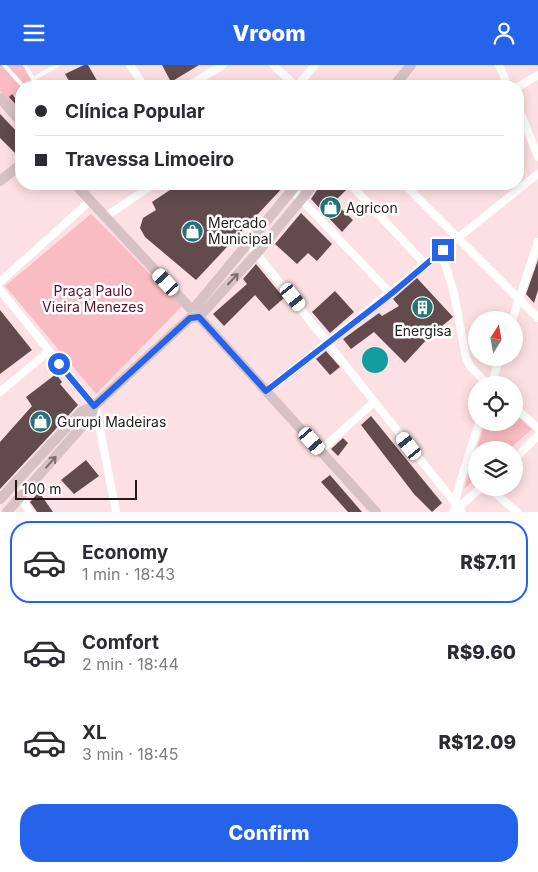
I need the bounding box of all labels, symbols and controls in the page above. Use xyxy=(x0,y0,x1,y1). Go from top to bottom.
icon: menu xyxy=(20,19,48,47)
icon: person xyxy=(490,19,518,47)
text: Vroom xyxy=(232,20,306,46)
text: Clínica Popular xyxy=(65,100,205,123)
text: Travessa Limoeiro xyxy=(65,148,234,171)
shop icon: Agricon xyxy=(318,196,342,220)
place label: Agricon xyxy=(346,199,398,216)
place label: Mercado Municipal xyxy=(208,214,272,247)
shop icon: Mercado Municipal xyxy=(180,219,204,243)
route end xyxy=(432,239,454,261)
car xyxy=(150,266,181,298)
one-way arrow xyxy=(227,273,239,286)
car xyxy=(277,281,308,313)
park label: Praça Paulo Vieira Menezes xyxy=(42,282,144,315)
building icon: Energisa xyxy=(411,296,435,320)
north arrow xyxy=(468,311,522,366)
map controls xyxy=(468,311,523,496)
place label: Energisa xyxy=(394,322,452,339)
route start xyxy=(48,353,70,375)
button: locate xyxy=(468,376,523,431)
shop icon: Gurupi Madeiras xyxy=(29,410,53,434)
place label: Gurupi Madeiras xyxy=(57,413,166,430)
car xyxy=(296,425,327,457)
car xyxy=(393,430,424,462)
button: layers xyxy=(468,441,523,496)
one-way arrow xyxy=(45,456,57,469)
scale bar xyxy=(15,477,138,500)
text: 100 m xyxy=(22,480,62,497)
icon: car xyxy=(22,540,67,585)
text: Economy xyxy=(82,541,168,564)
text: R$7.11 xyxy=(460,551,516,574)
text: 1 min · 18:43 xyxy=(82,564,175,584)
icon: car xyxy=(22,630,67,675)
text: Comfort xyxy=(82,631,159,654)
text: R$9.60 xyxy=(447,641,516,664)
text: 2 min · 18:44 xyxy=(82,654,179,674)
icon: car xyxy=(22,720,67,765)
text: XL xyxy=(82,721,107,744)
text: R$12.09 xyxy=(439,731,516,754)
text: 3 min · 18:45 xyxy=(82,744,178,764)
button: Confirm xyxy=(20,804,518,862)

